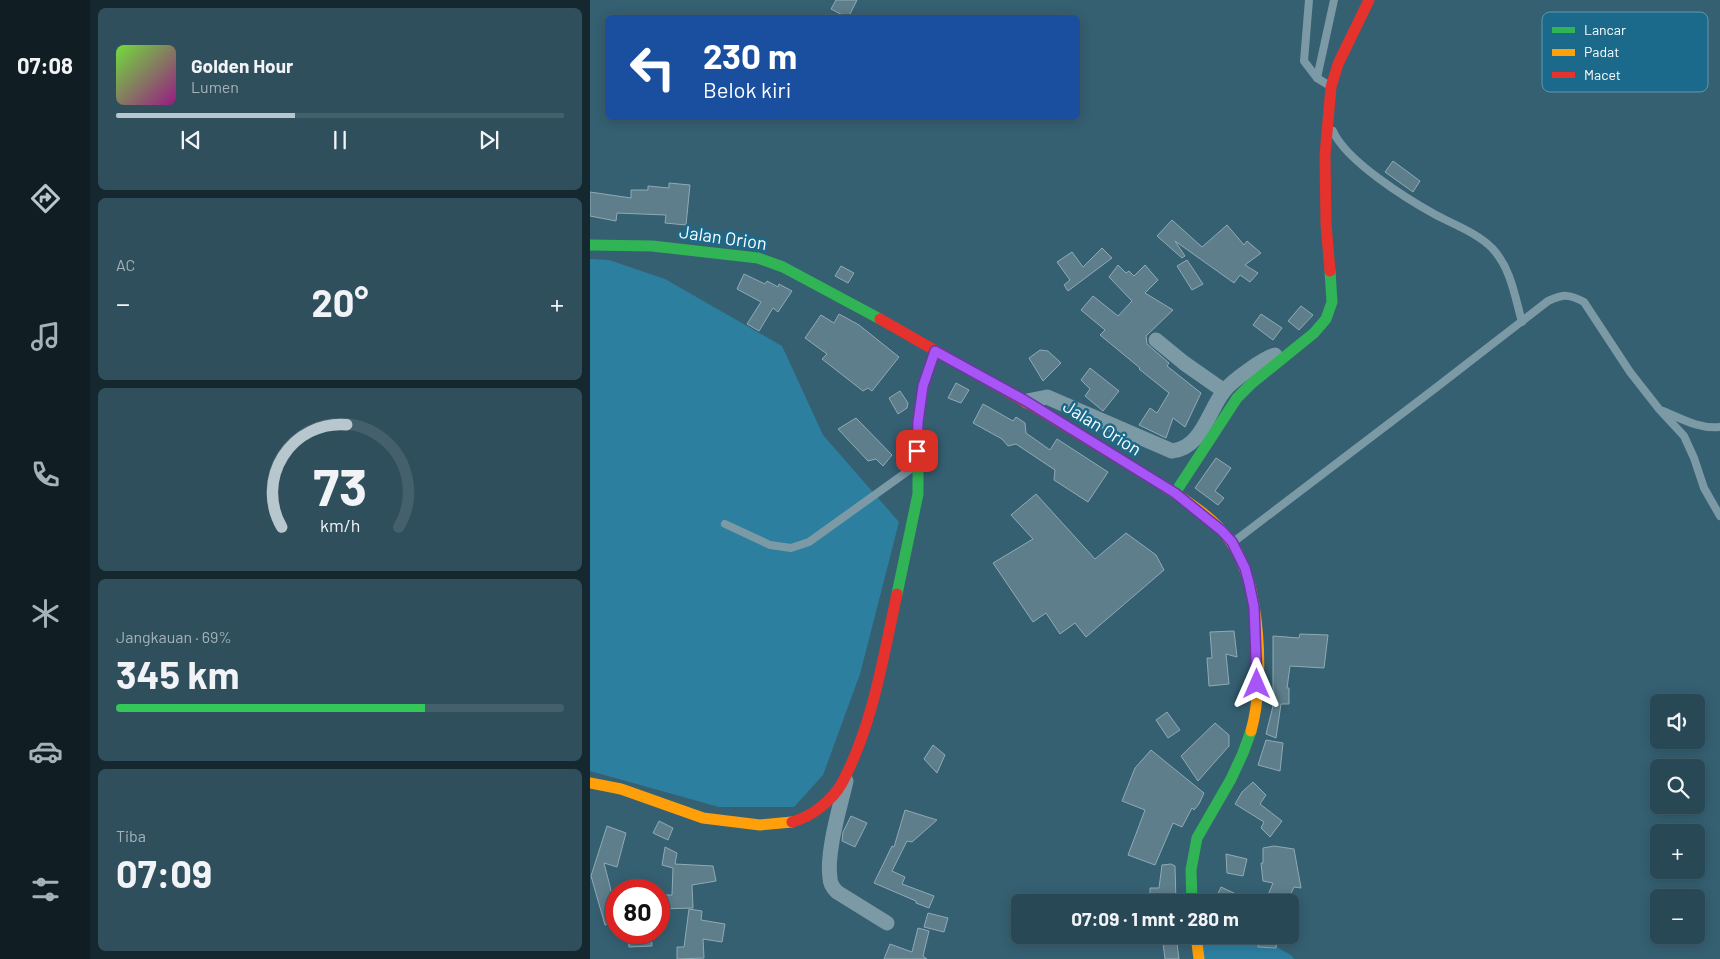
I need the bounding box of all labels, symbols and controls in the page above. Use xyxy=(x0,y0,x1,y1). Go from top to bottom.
legend xyxy=(1542,12,1708,92)
text: Lancar xyxy=(1584,21,1626,38)
text: 230 m xyxy=(703,34,797,76)
icon: left xyxy=(620,35,685,100)
text: Padat xyxy=(1584,43,1619,60)
text: 07:08 xyxy=(17,52,73,78)
text: Golden Hour xyxy=(191,54,293,77)
text: Macet xyxy=(1584,66,1621,83)
text: Belok kiri xyxy=(703,76,791,102)
text: Lumen xyxy=(191,77,239,96)
icon: previous xyxy=(177,126,205,154)
icon: pause xyxy=(326,126,354,154)
icon: next xyxy=(475,126,503,154)
icon: directions xyxy=(28,181,63,216)
street label: Jalan Orion xyxy=(678,220,768,254)
text: AC xyxy=(116,255,135,274)
text: 20° xyxy=(311,279,369,325)
text: − xyxy=(116,286,130,320)
text: + xyxy=(550,286,564,320)
icon: music xyxy=(28,319,63,354)
street label: Jalan Orion xyxy=(1059,394,1146,460)
pin xyxy=(896,430,938,472)
icon: arrive xyxy=(903,437,931,465)
text: 73 xyxy=(313,454,367,516)
icon: phone xyxy=(28,457,63,492)
text: km/h xyxy=(320,514,360,536)
icon: climate xyxy=(28,596,63,631)
text: Jangkauan · 69% xyxy=(116,627,232,646)
text: 345 km xyxy=(116,651,240,697)
position arrow xyxy=(1230,657,1282,709)
map controls xyxy=(1650,694,1705,944)
button: sound xyxy=(1650,694,1705,749)
icon: car xyxy=(28,734,63,769)
button: search xyxy=(1650,759,1705,814)
button: + xyxy=(1650,824,1705,879)
text: Tiba xyxy=(116,826,146,845)
text: 07:09 xyxy=(116,850,212,896)
icon: filters xyxy=(28,872,63,907)
speed limit sign: 80 xyxy=(605,879,670,944)
button: − xyxy=(1650,889,1705,944)
text: 07:09 · 1 mnt · 280 m xyxy=(1071,907,1239,930)

